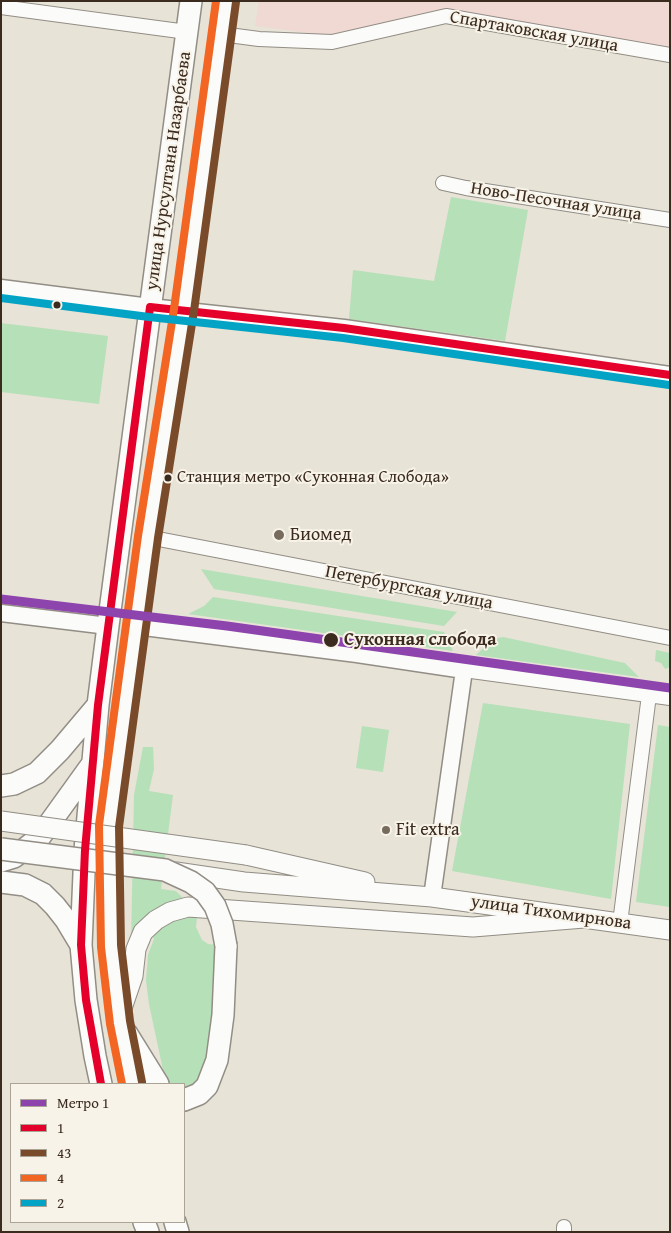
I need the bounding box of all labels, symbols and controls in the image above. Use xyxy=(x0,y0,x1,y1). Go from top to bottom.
street label: Спартаковская улица xyxy=(448,7,620,57)
street label: улица Нурсултана Назарбаева xyxy=(142,50,196,292)
street label: Ново-Песочная улица xyxy=(469,178,643,226)
unlabelled marker xyxy=(52,300,62,310)
place label: Станция метро «Суконная Слобода» xyxy=(177,468,449,488)
marker: Станция метро «Суконная Слобода» xyxy=(163,473,173,483)
place label: Биомед xyxy=(290,524,351,546)
marker: Биомед xyxy=(272,528,286,542)
street label: Петербургская улица xyxy=(323,561,495,615)
place label: Суконная слобода xyxy=(344,629,497,651)
marker: Суконная слобода xyxy=(322,631,340,649)
place label: Fit extra xyxy=(396,819,460,841)
marker: Fit extra xyxy=(380,824,392,836)
street label: улица Тихомирнова xyxy=(469,891,633,935)
legend xyxy=(10,1083,185,1223)
text: Метро 1 xyxy=(57,1092,109,1113)
text: 1 xyxy=(57,1117,64,1138)
text: 43 xyxy=(57,1142,71,1163)
text: 4 xyxy=(57,1167,64,1188)
text: 2 xyxy=(57,1192,64,1213)

